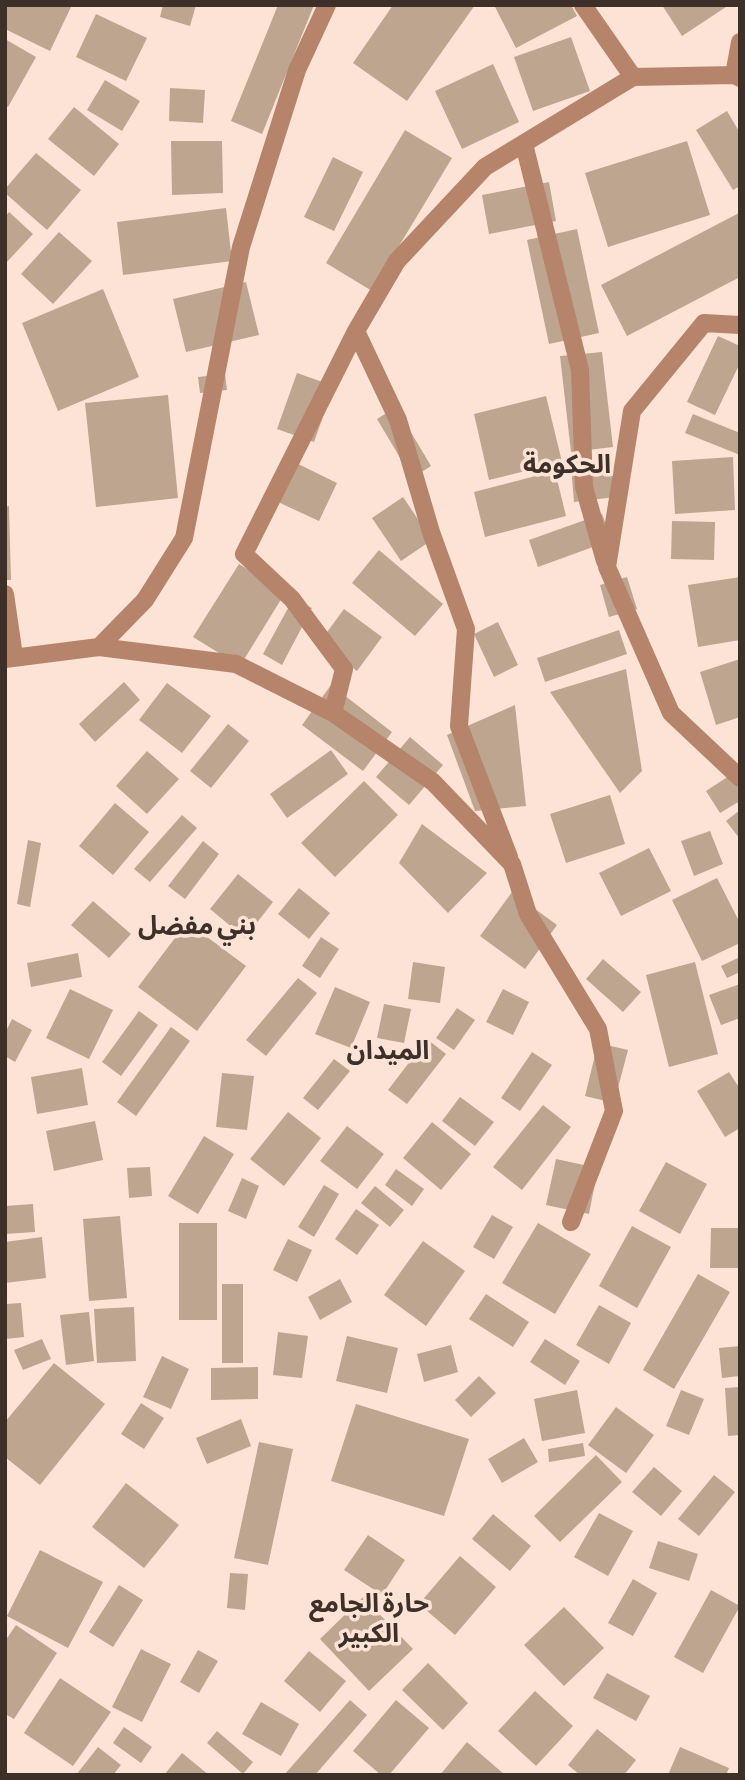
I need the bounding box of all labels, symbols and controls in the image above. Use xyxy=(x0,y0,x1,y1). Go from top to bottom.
district label: الحكومة xyxy=(523,449,611,481)
district label: بني مفضل xyxy=(138,910,256,942)
district label: الميدان xyxy=(347,1035,429,1067)
district label: حارة الجامع الكبير xyxy=(309,1588,429,1650)

